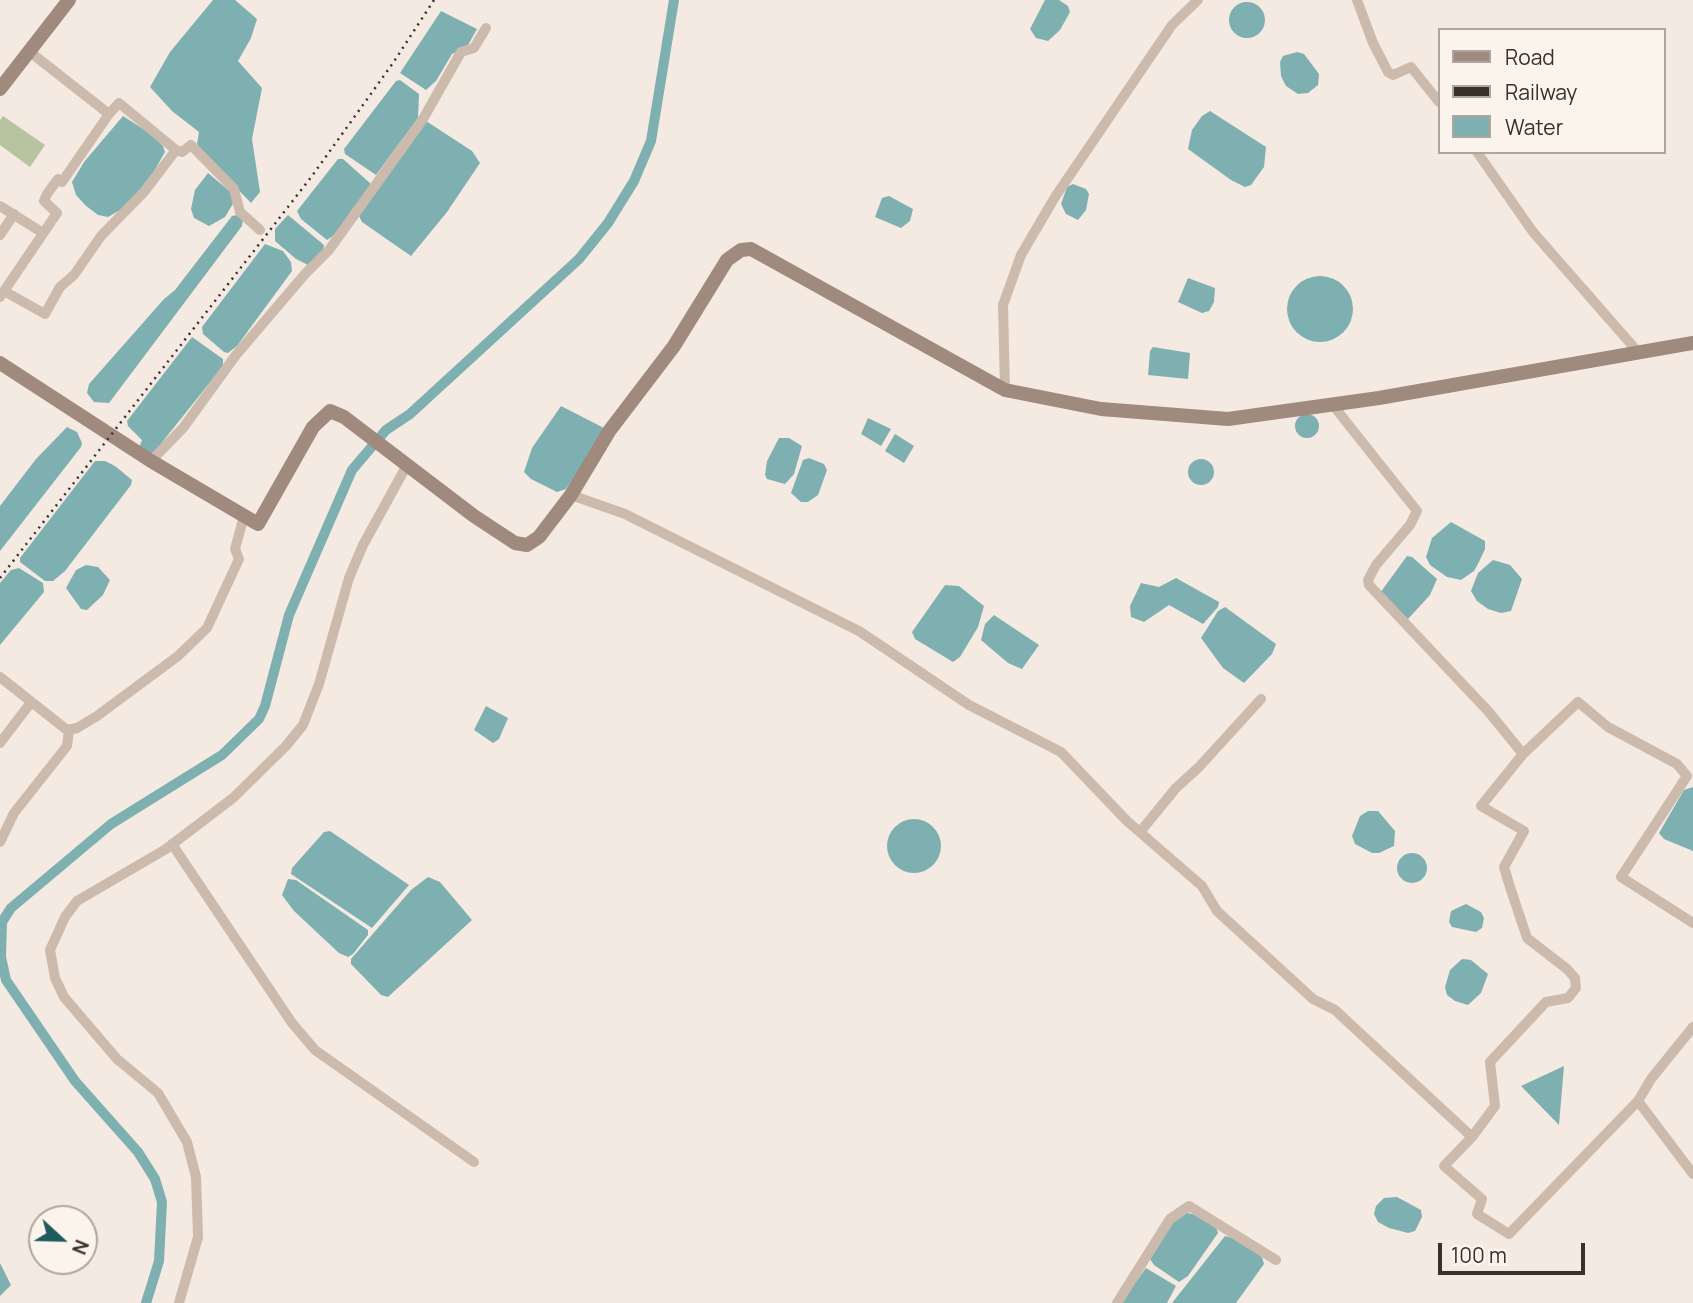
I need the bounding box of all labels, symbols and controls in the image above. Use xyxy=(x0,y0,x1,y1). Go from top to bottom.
legend xyxy=(1438,28,1665,154)
text: Road xyxy=(1505,43,1555,71)
text: Railway xyxy=(1505,78,1577,106)
text: Water xyxy=(1505,113,1563,141)
north arrow xyxy=(28,1205,98,1275)
scale bar xyxy=(1441,1230,1588,1274)
text: N xyxy=(66,1236,95,1258)
text: 100 m xyxy=(1451,1241,1507,1269)

